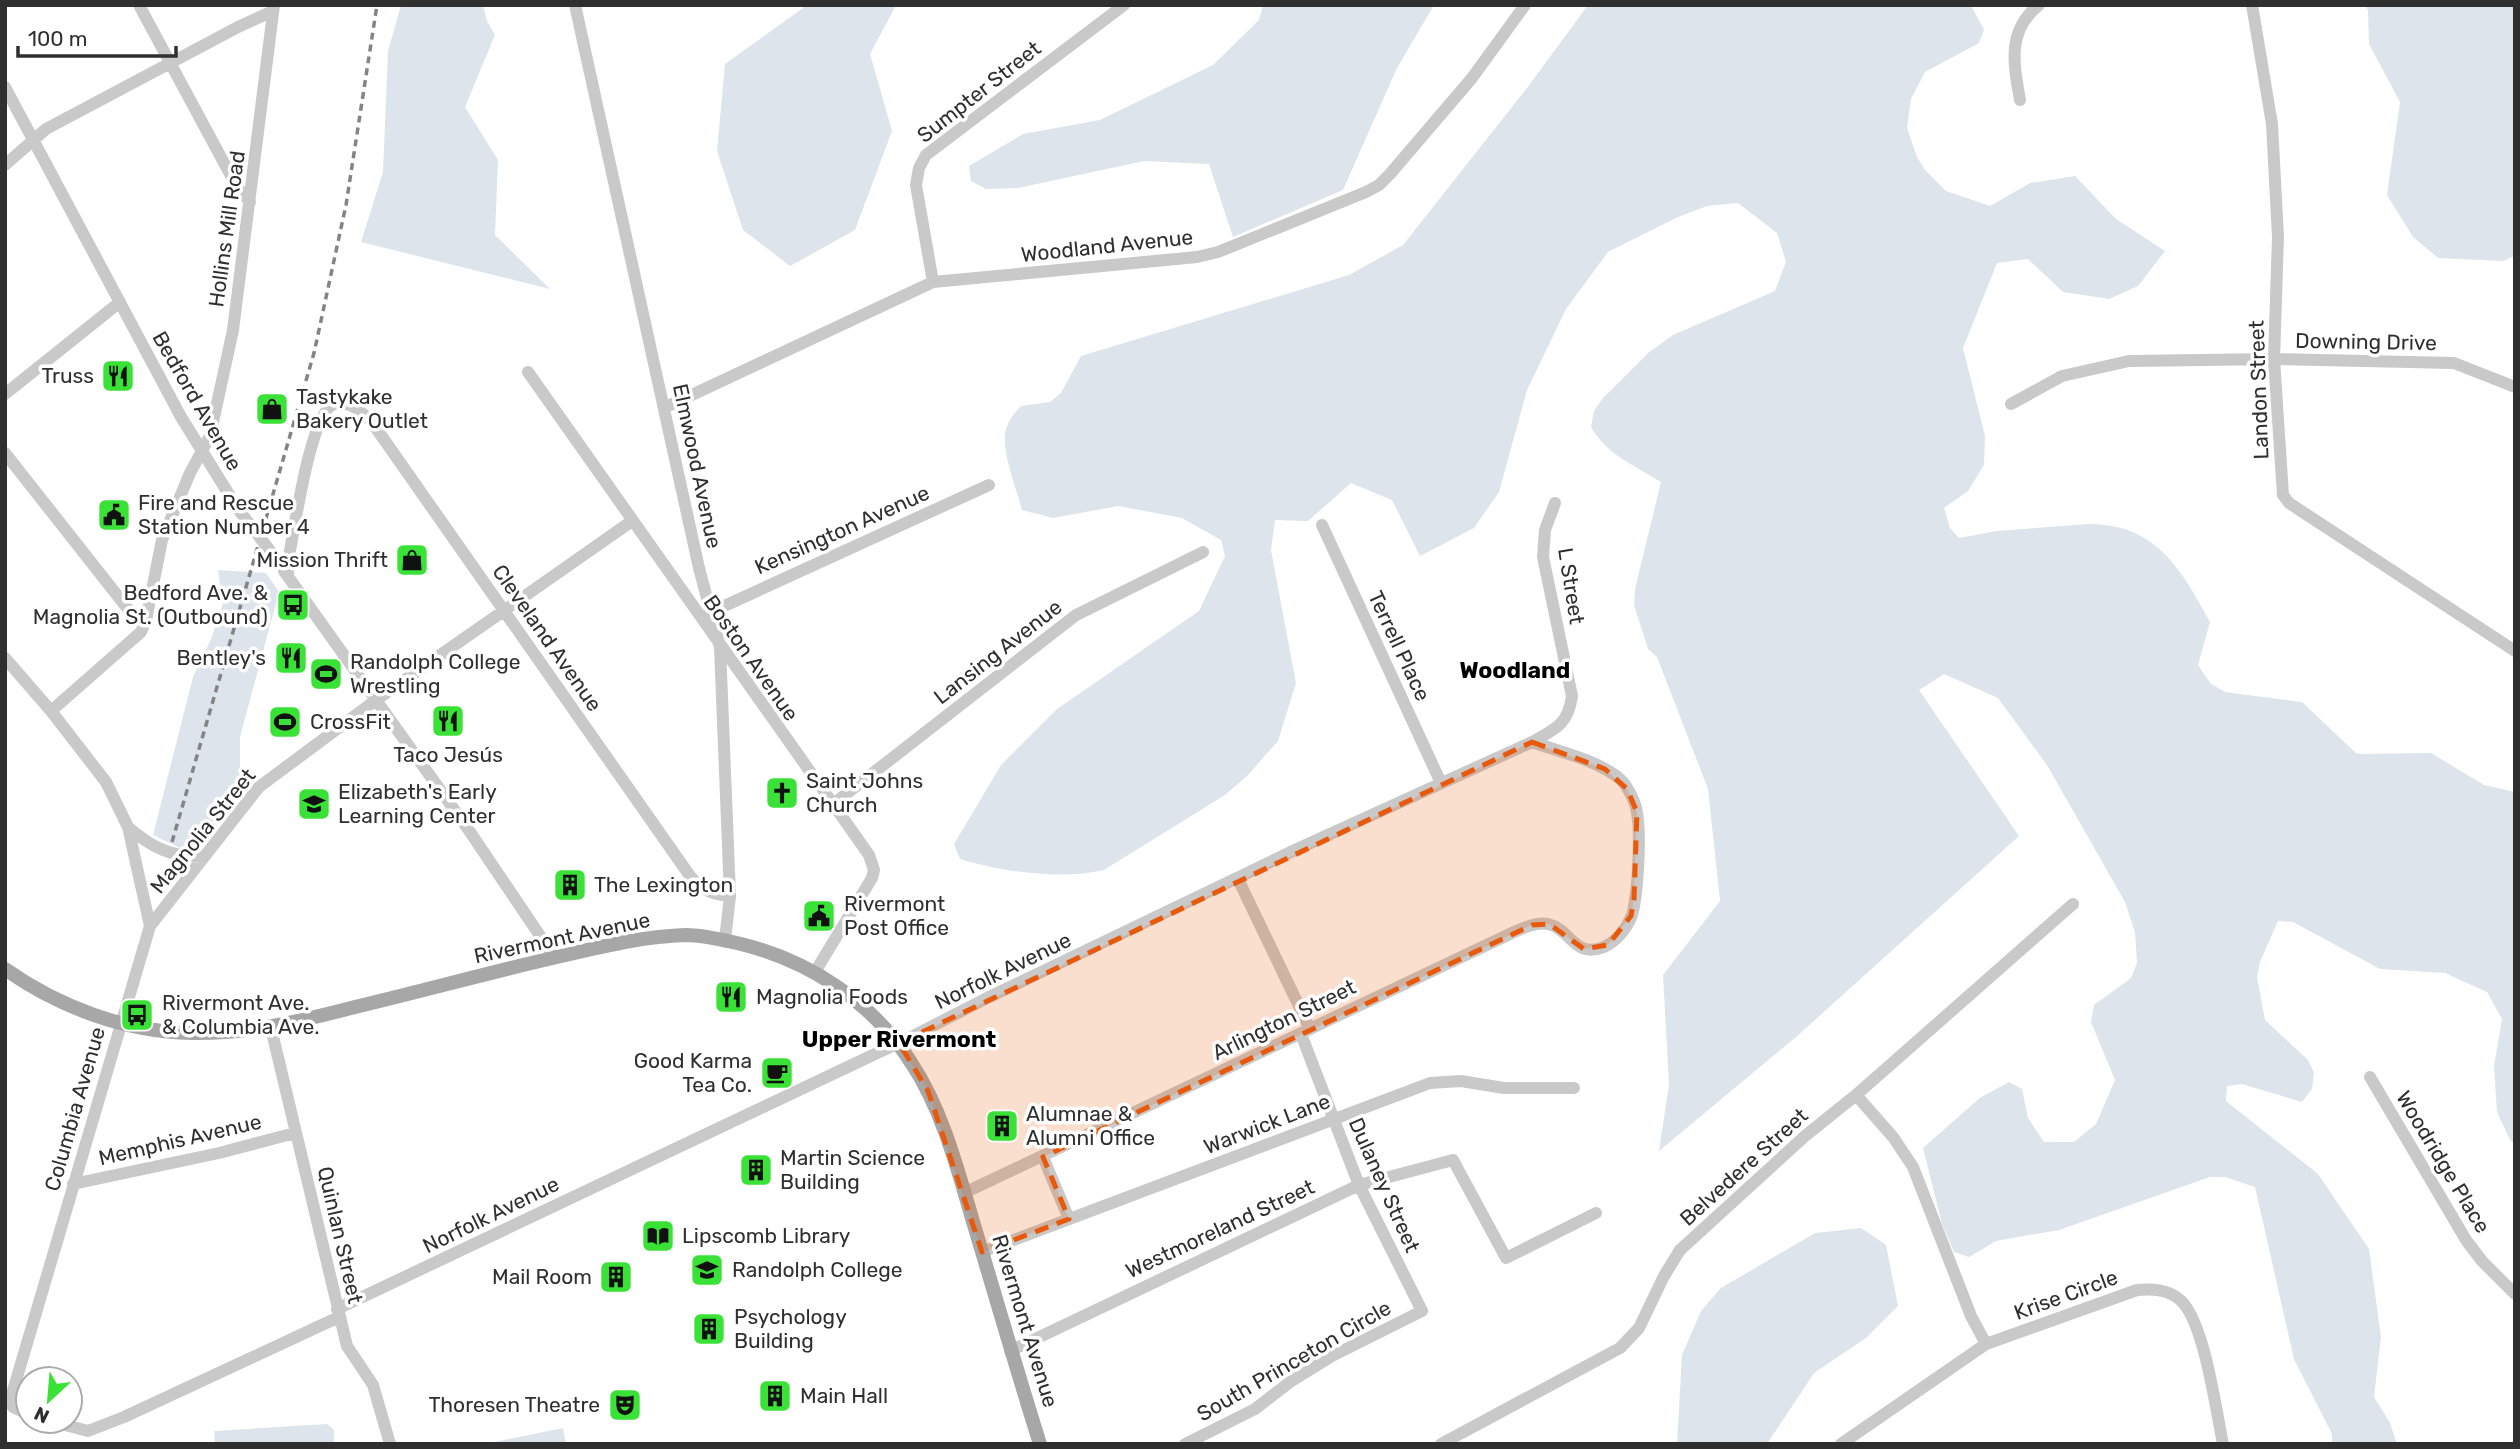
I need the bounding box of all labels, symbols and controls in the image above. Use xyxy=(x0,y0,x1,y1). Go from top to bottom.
scale bar xyxy=(18,14,175,58)
text: 100 m xyxy=(28,26,87,51)
street label: Sumpter Street xyxy=(912,36,1046,148)
street label: Hollins Mill Road xyxy=(203,149,250,309)
street label: Woodland Avenue xyxy=(1020,224,1194,267)
street label: Landon Street xyxy=(2244,320,2273,460)
street label: Bedford Avenue xyxy=(147,327,247,475)
street label: Downing Drive xyxy=(2295,328,2437,355)
restaurant icon: Truss xyxy=(99,357,137,395)
place label: Truss xyxy=(42,363,94,388)
street label: Elmwood Avenue xyxy=(668,381,727,550)
place label: Tastykake Bakery Outlet xyxy=(296,384,428,433)
shop icon: Tastykake Bakery Outlet xyxy=(253,390,291,428)
street label: Kensington Avenue xyxy=(751,480,933,579)
place label: Fire and Rescue Station Number 4 xyxy=(138,490,310,539)
public building icon: Fire and Rescue Station Number 4 xyxy=(95,496,133,534)
shop icon: Mission Thrift xyxy=(393,541,431,579)
street label: L Street xyxy=(1553,546,1590,626)
place label: Mission Thrift xyxy=(256,547,388,572)
street label: Cleveland Avenue xyxy=(487,559,607,716)
place label: Bedford Ave. & Magnolia St. (Outbound) xyxy=(33,580,268,629)
bus stop icon: Bedford Ave. & Magnolia St. (Outbound) xyxy=(274,586,312,624)
street label: Terrell Place xyxy=(1363,587,1436,705)
street label: Boston Avenue xyxy=(699,590,804,725)
street label: Lansing Avenue xyxy=(929,594,1067,709)
restaurant icon: Bentley's xyxy=(272,639,310,677)
place label: Bentley's xyxy=(177,645,266,670)
place label: Randolph College Wrestling xyxy=(350,649,520,698)
sports icon: Randolph College Wrestling xyxy=(307,655,345,693)
district label: Woodland xyxy=(1460,656,1570,684)
restaurant icon: Taco Jesús xyxy=(429,702,467,740)
sports icon: CrossFit xyxy=(266,703,304,741)
place label: CrossFit xyxy=(310,709,391,734)
place label: Taco Jesús xyxy=(393,742,503,767)
street label: Magnolia Street xyxy=(145,763,261,898)
place label: Saint Johns Church xyxy=(806,768,923,817)
church icon: Saint Johns Church xyxy=(763,774,801,812)
place label: Elizabeth's Early Learning Center xyxy=(338,779,497,828)
school or university icon: Elizabeth's Early Learning Center xyxy=(295,785,333,823)
building icon: The Lexington xyxy=(551,866,589,904)
place label: The Lexington xyxy=(594,872,733,897)
place label: Rivermont Post Office xyxy=(844,891,949,940)
public building icon: Rivermont Post Office xyxy=(800,897,838,935)
street label: Rivermont Avenue xyxy=(472,907,652,968)
street label: Norfolk Avenue xyxy=(931,927,1075,1014)
street label: Arlington Street xyxy=(1208,974,1360,1065)
restaurant icon: Magnolia Foods xyxy=(712,978,750,1016)
place label: Magnolia Foods xyxy=(756,984,908,1009)
place label: Rivermont Ave. & Columbia Ave. xyxy=(162,990,320,1039)
bus stop icon: Rivermont Ave. & Columbia Ave. xyxy=(118,996,156,1034)
street label: Columbia Avenue xyxy=(39,1024,110,1194)
district label: Upper Rivermont xyxy=(802,1025,997,1053)
place label: Good Karma Tea Co. xyxy=(634,1048,752,1097)
cafe icon: Good Karma Tea Co. xyxy=(758,1054,796,1092)
street label: Woodridge Place xyxy=(2391,1086,2496,1237)
street label: Warwick Lane xyxy=(1200,1088,1333,1159)
place label: Alumnae & Alumni Office xyxy=(1026,1101,1155,1150)
street label: Belvedere Street xyxy=(1675,1103,1813,1231)
building icon: Alumnae & Alumni Office xyxy=(983,1107,1021,1145)
street label: Memphis Avenue xyxy=(96,1109,264,1170)
street label: Dulaney Street xyxy=(1344,1114,1425,1256)
place label: Martin Science Building xyxy=(780,1145,925,1194)
building icon: Martin Science Building xyxy=(737,1151,775,1189)
street label: Quinlan Street xyxy=(313,1164,368,1306)
street label: Norfolk Avenue xyxy=(419,1171,563,1258)
street label: Westmoreland Street xyxy=(1122,1174,1318,1283)
library icon: Lipscomb Library xyxy=(639,1217,677,1255)
place label: Lipscomb Library xyxy=(682,1223,851,1248)
street label: Rivermont Avenue xyxy=(987,1231,1064,1410)
school or university icon: Randolph College xyxy=(688,1251,726,1289)
place label: Randolph College xyxy=(732,1257,902,1282)
building icon: Mail Room xyxy=(597,1258,635,1296)
place label: Mail Room xyxy=(492,1264,592,1289)
street label: Krise Circle xyxy=(2011,1264,2121,1325)
street label: South Princeton Circle xyxy=(1192,1295,1395,1426)
place label: Psychology Building xyxy=(734,1304,847,1353)
building icon: Psychology Building xyxy=(690,1310,728,1348)
north arrow xyxy=(14,1365,84,1435)
building icon: Main Hall xyxy=(756,1377,794,1415)
place label: Main Hall xyxy=(800,1383,888,1408)
theatre icon: Thoresen Theatre xyxy=(606,1386,644,1424)
place label: Thoresen Theatre xyxy=(429,1392,600,1417)
text: N xyxy=(31,1401,53,1428)

